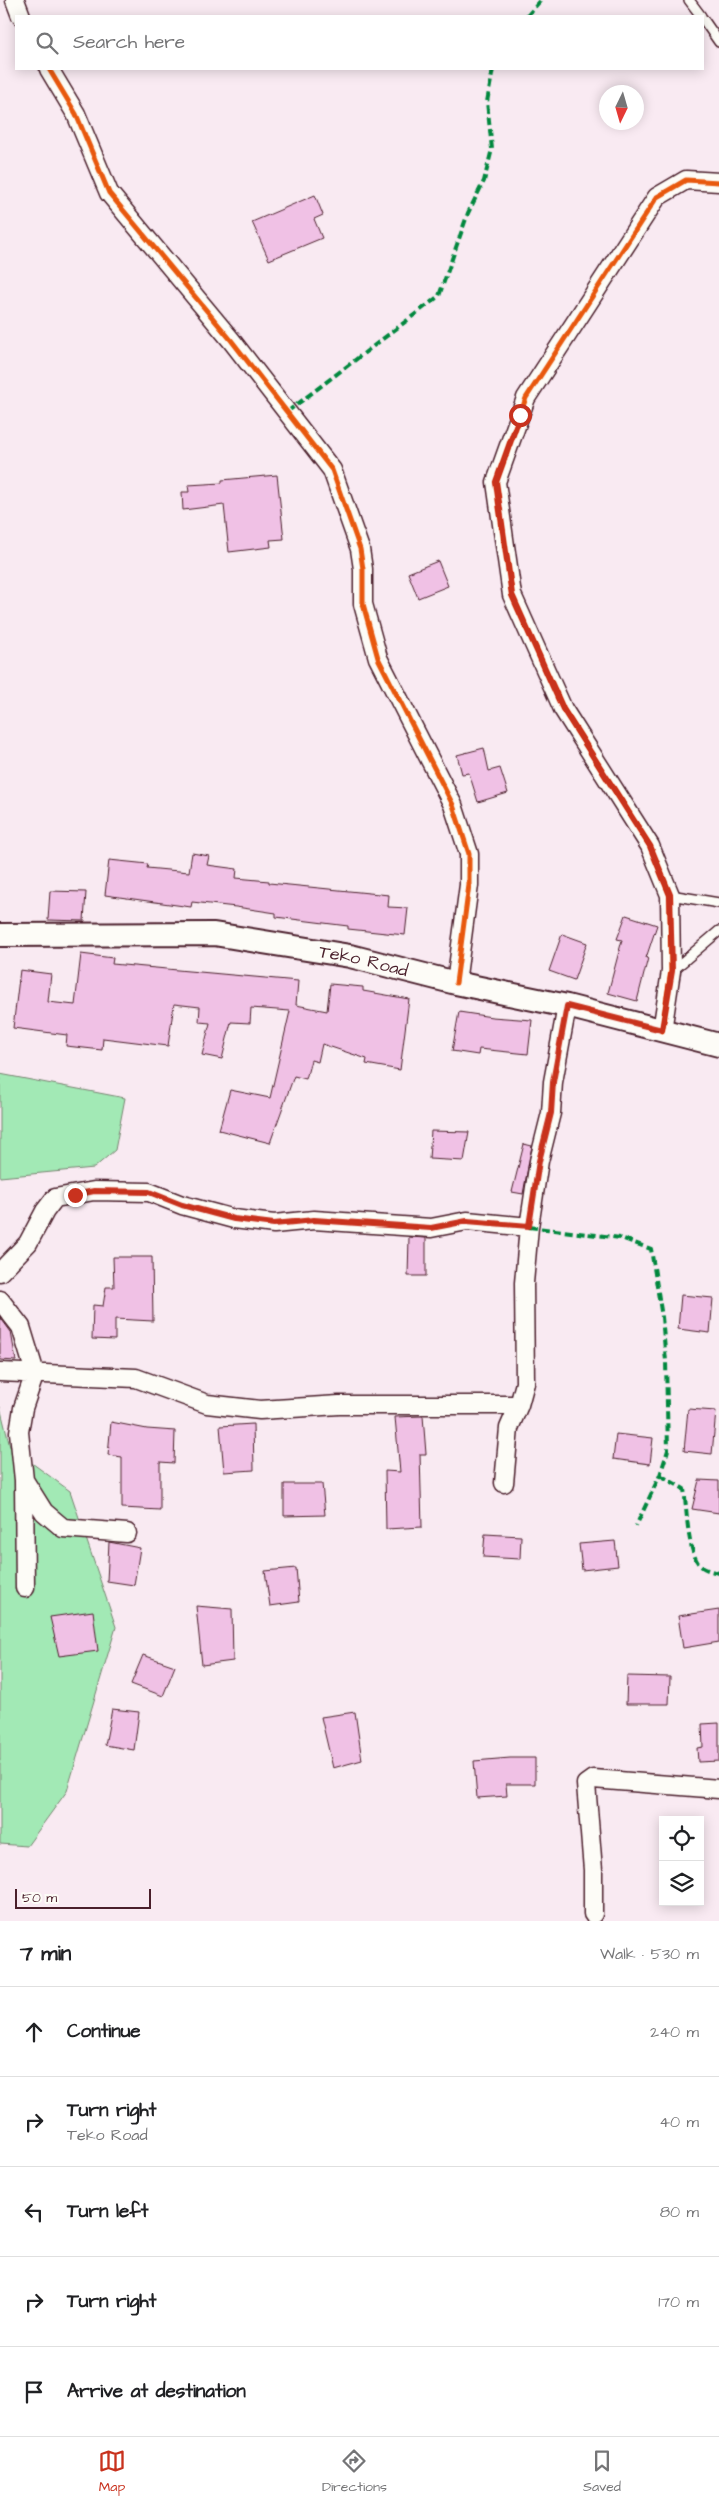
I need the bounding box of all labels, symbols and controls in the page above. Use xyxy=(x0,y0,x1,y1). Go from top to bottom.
search box xyxy=(15,15,704,70)
icon: search xyxy=(33,29,61,57)
text: Search here xyxy=(73,29,185,56)
north arrow xyxy=(599,85,644,130)
route start xyxy=(509,404,532,427)
street label: Teko Road xyxy=(317,939,411,983)
route end xyxy=(64,1184,87,1207)
map controls xyxy=(659,1816,704,1906)
button: locate xyxy=(659,1816,704,1861)
button: layers xyxy=(659,1861,704,1906)
scale bar xyxy=(15,1886,151,1909)
text: 50 m xyxy=(22,1888,57,1908)
text: 7 min xyxy=(20,1939,71,1968)
text: Walk · 530 m xyxy=(600,1943,699,1965)
icon: ahead xyxy=(20,2018,48,2046)
text: Continue xyxy=(67,2018,141,2045)
text: 240 m xyxy=(650,2021,699,2043)
text: Turn right xyxy=(67,2097,156,2124)
icon: right xyxy=(20,2108,48,2136)
text: 40 m xyxy=(659,2111,699,2133)
text: Teko Road xyxy=(67,2124,148,2146)
icon: left xyxy=(20,2198,48,2226)
text: Turn left xyxy=(67,2198,148,2225)
text: 80 m xyxy=(660,2201,699,2223)
icon: right xyxy=(20,2288,48,2316)
text: Turn right xyxy=(67,2288,156,2315)
text: 170 m xyxy=(658,2291,699,2313)
icon: arrive xyxy=(20,2378,48,2406)
text: Arrive at destination xyxy=(67,2378,246,2405)
tab: Map xyxy=(98,2447,126,2497)
tab: Directions xyxy=(322,2447,387,2497)
tab: Saved xyxy=(583,2447,621,2497)

